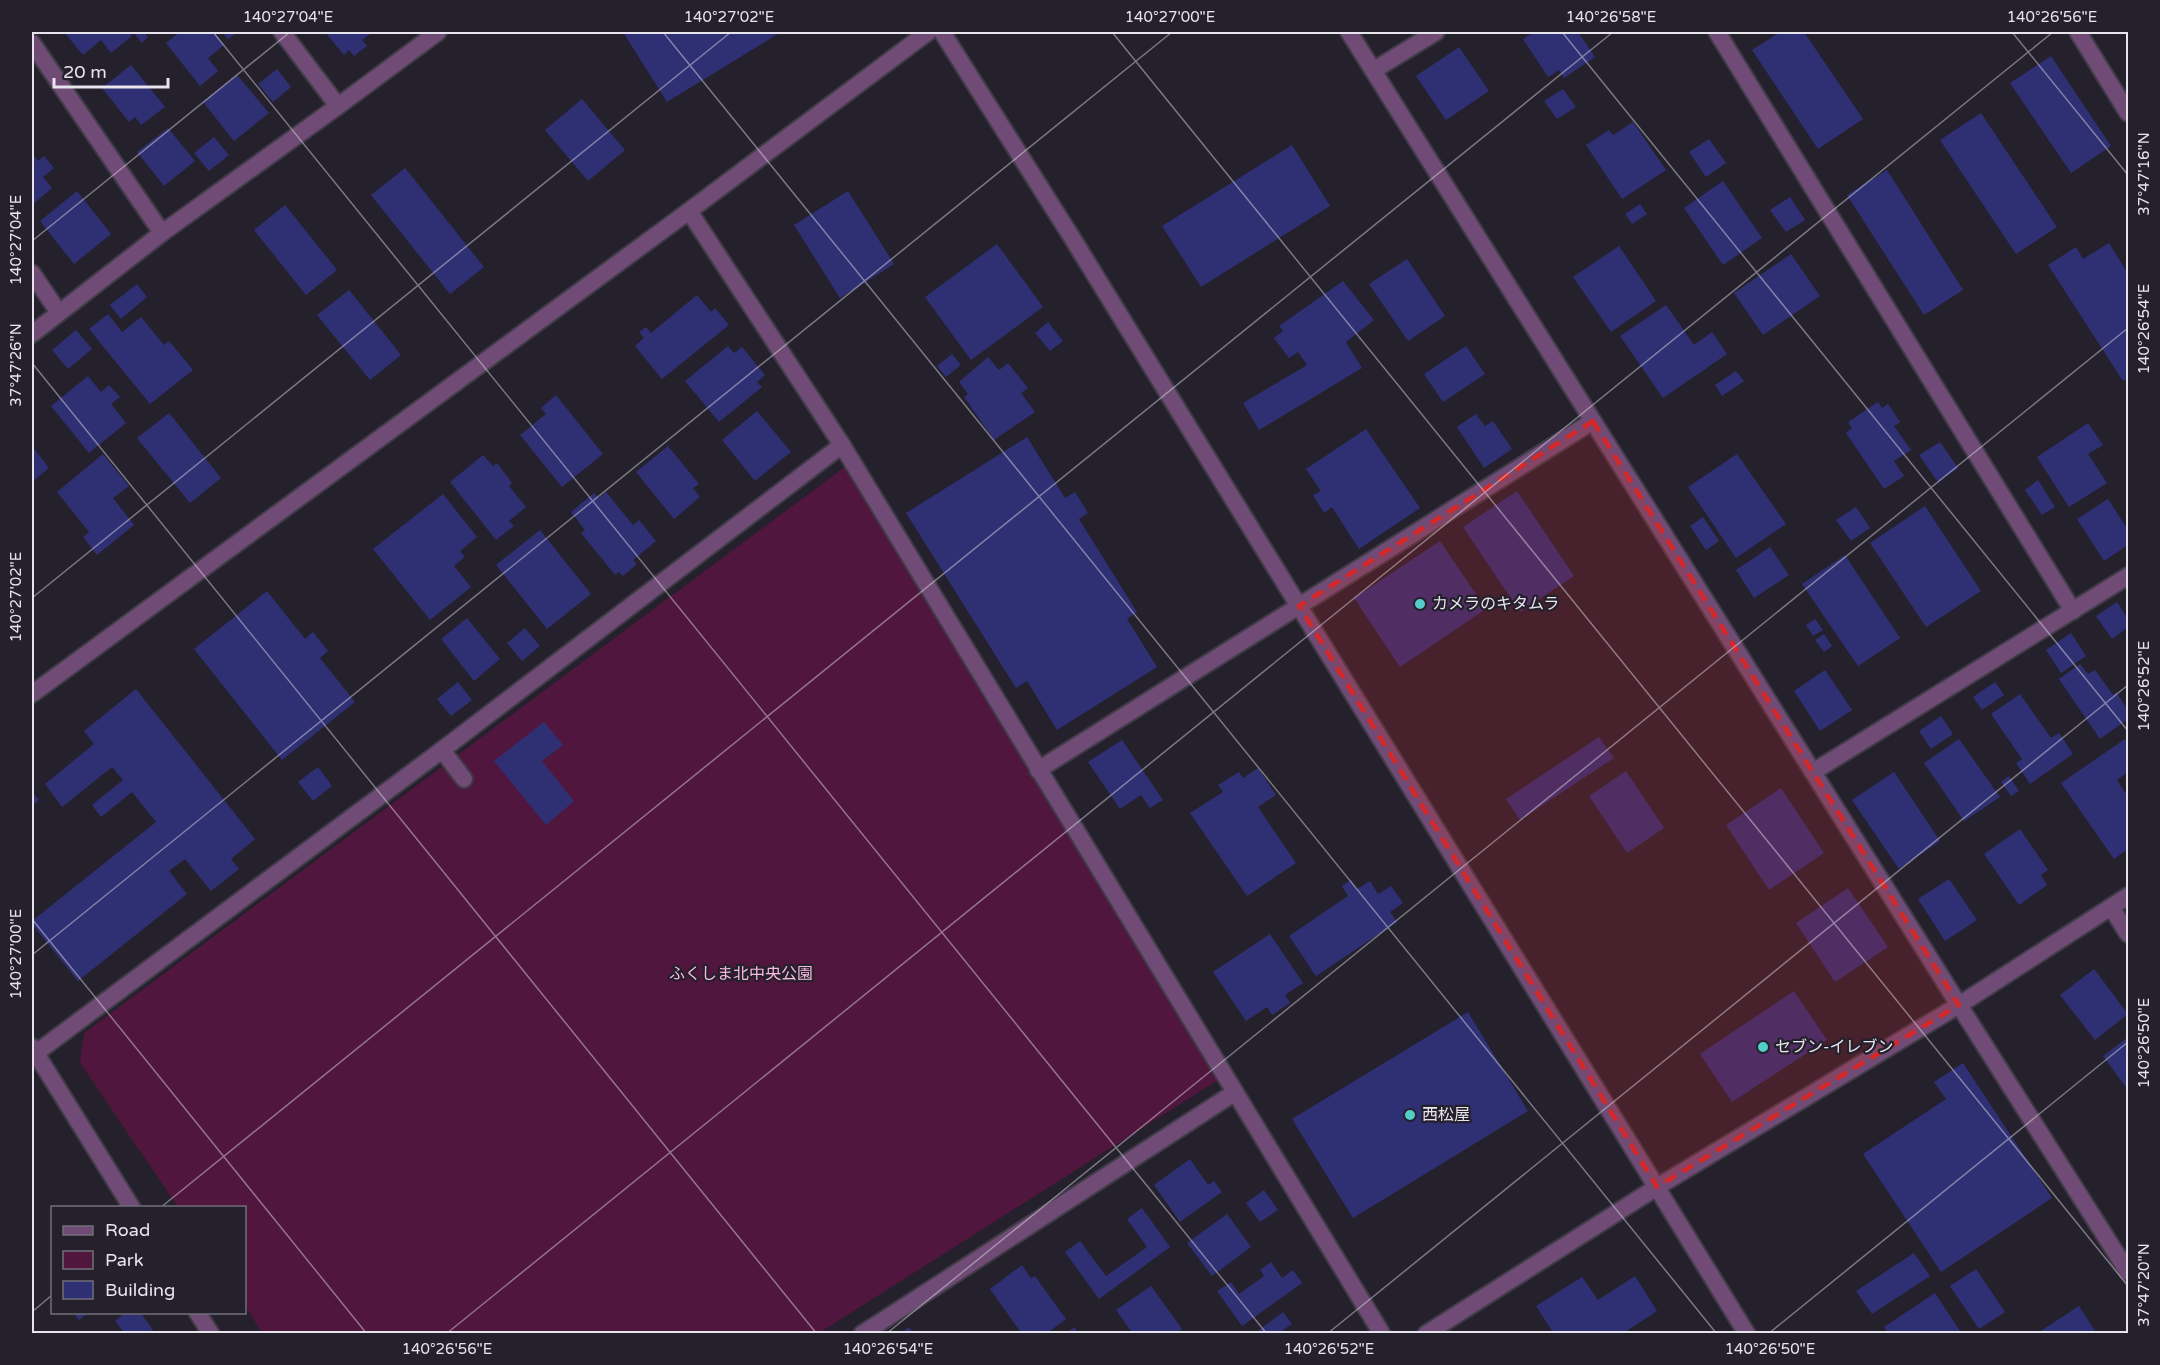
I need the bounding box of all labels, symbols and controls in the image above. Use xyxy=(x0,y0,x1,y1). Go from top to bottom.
text: 140°27'04"E xyxy=(243,8,333,26)
text: 140°27'02"E xyxy=(684,8,774,26)
text: 140°27'00"E xyxy=(1125,8,1215,26)
text: 140°26'58"E xyxy=(1566,8,1656,26)
text: 140°26'56"E xyxy=(2007,8,2097,26)
scale bar xyxy=(54,51,168,89)
text: 20 m xyxy=(63,61,107,83)
text: 37°47'16"N xyxy=(2135,132,2153,216)
text: 140°27'04"E xyxy=(7,195,25,285)
text: 140°26'54"E xyxy=(2135,284,2153,374)
text: 37°47'26"N xyxy=(7,323,25,407)
text: 140°27'02"E xyxy=(7,552,25,642)
place label: カメラのキタムラ xyxy=(1432,594,1559,614)
marker: カメラのキタムラ xyxy=(1413,597,1427,611)
text: 140°26'52"E xyxy=(2135,641,2153,731)
text: 140°27'00"E xyxy=(7,909,25,999)
park label: ふくしま北中央公園 xyxy=(669,964,813,984)
text: 140°26'50"E xyxy=(2135,998,2153,1088)
place label: セブン-イレブン xyxy=(1775,1037,1894,1057)
marker: セブン-イレブン xyxy=(1756,1040,1770,1054)
place label: 西松屋 xyxy=(1422,1105,1470,1125)
marker: 西松屋 xyxy=(1403,1108,1417,1122)
legend xyxy=(51,1206,246,1314)
text: Road xyxy=(105,1219,150,1241)
text: 37°47'20"N xyxy=(2135,1243,2153,1327)
text: Park xyxy=(105,1249,144,1271)
text: Building xyxy=(105,1279,175,1301)
text: 140°26'56"E xyxy=(402,1340,492,1358)
text: 140°26'54"E xyxy=(843,1340,933,1358)
text: 140°26'52"E xyxy=(1284,1340,1374,1358)
text: 140°26'50"E xyxy=(1725,1340,1815,1358)

